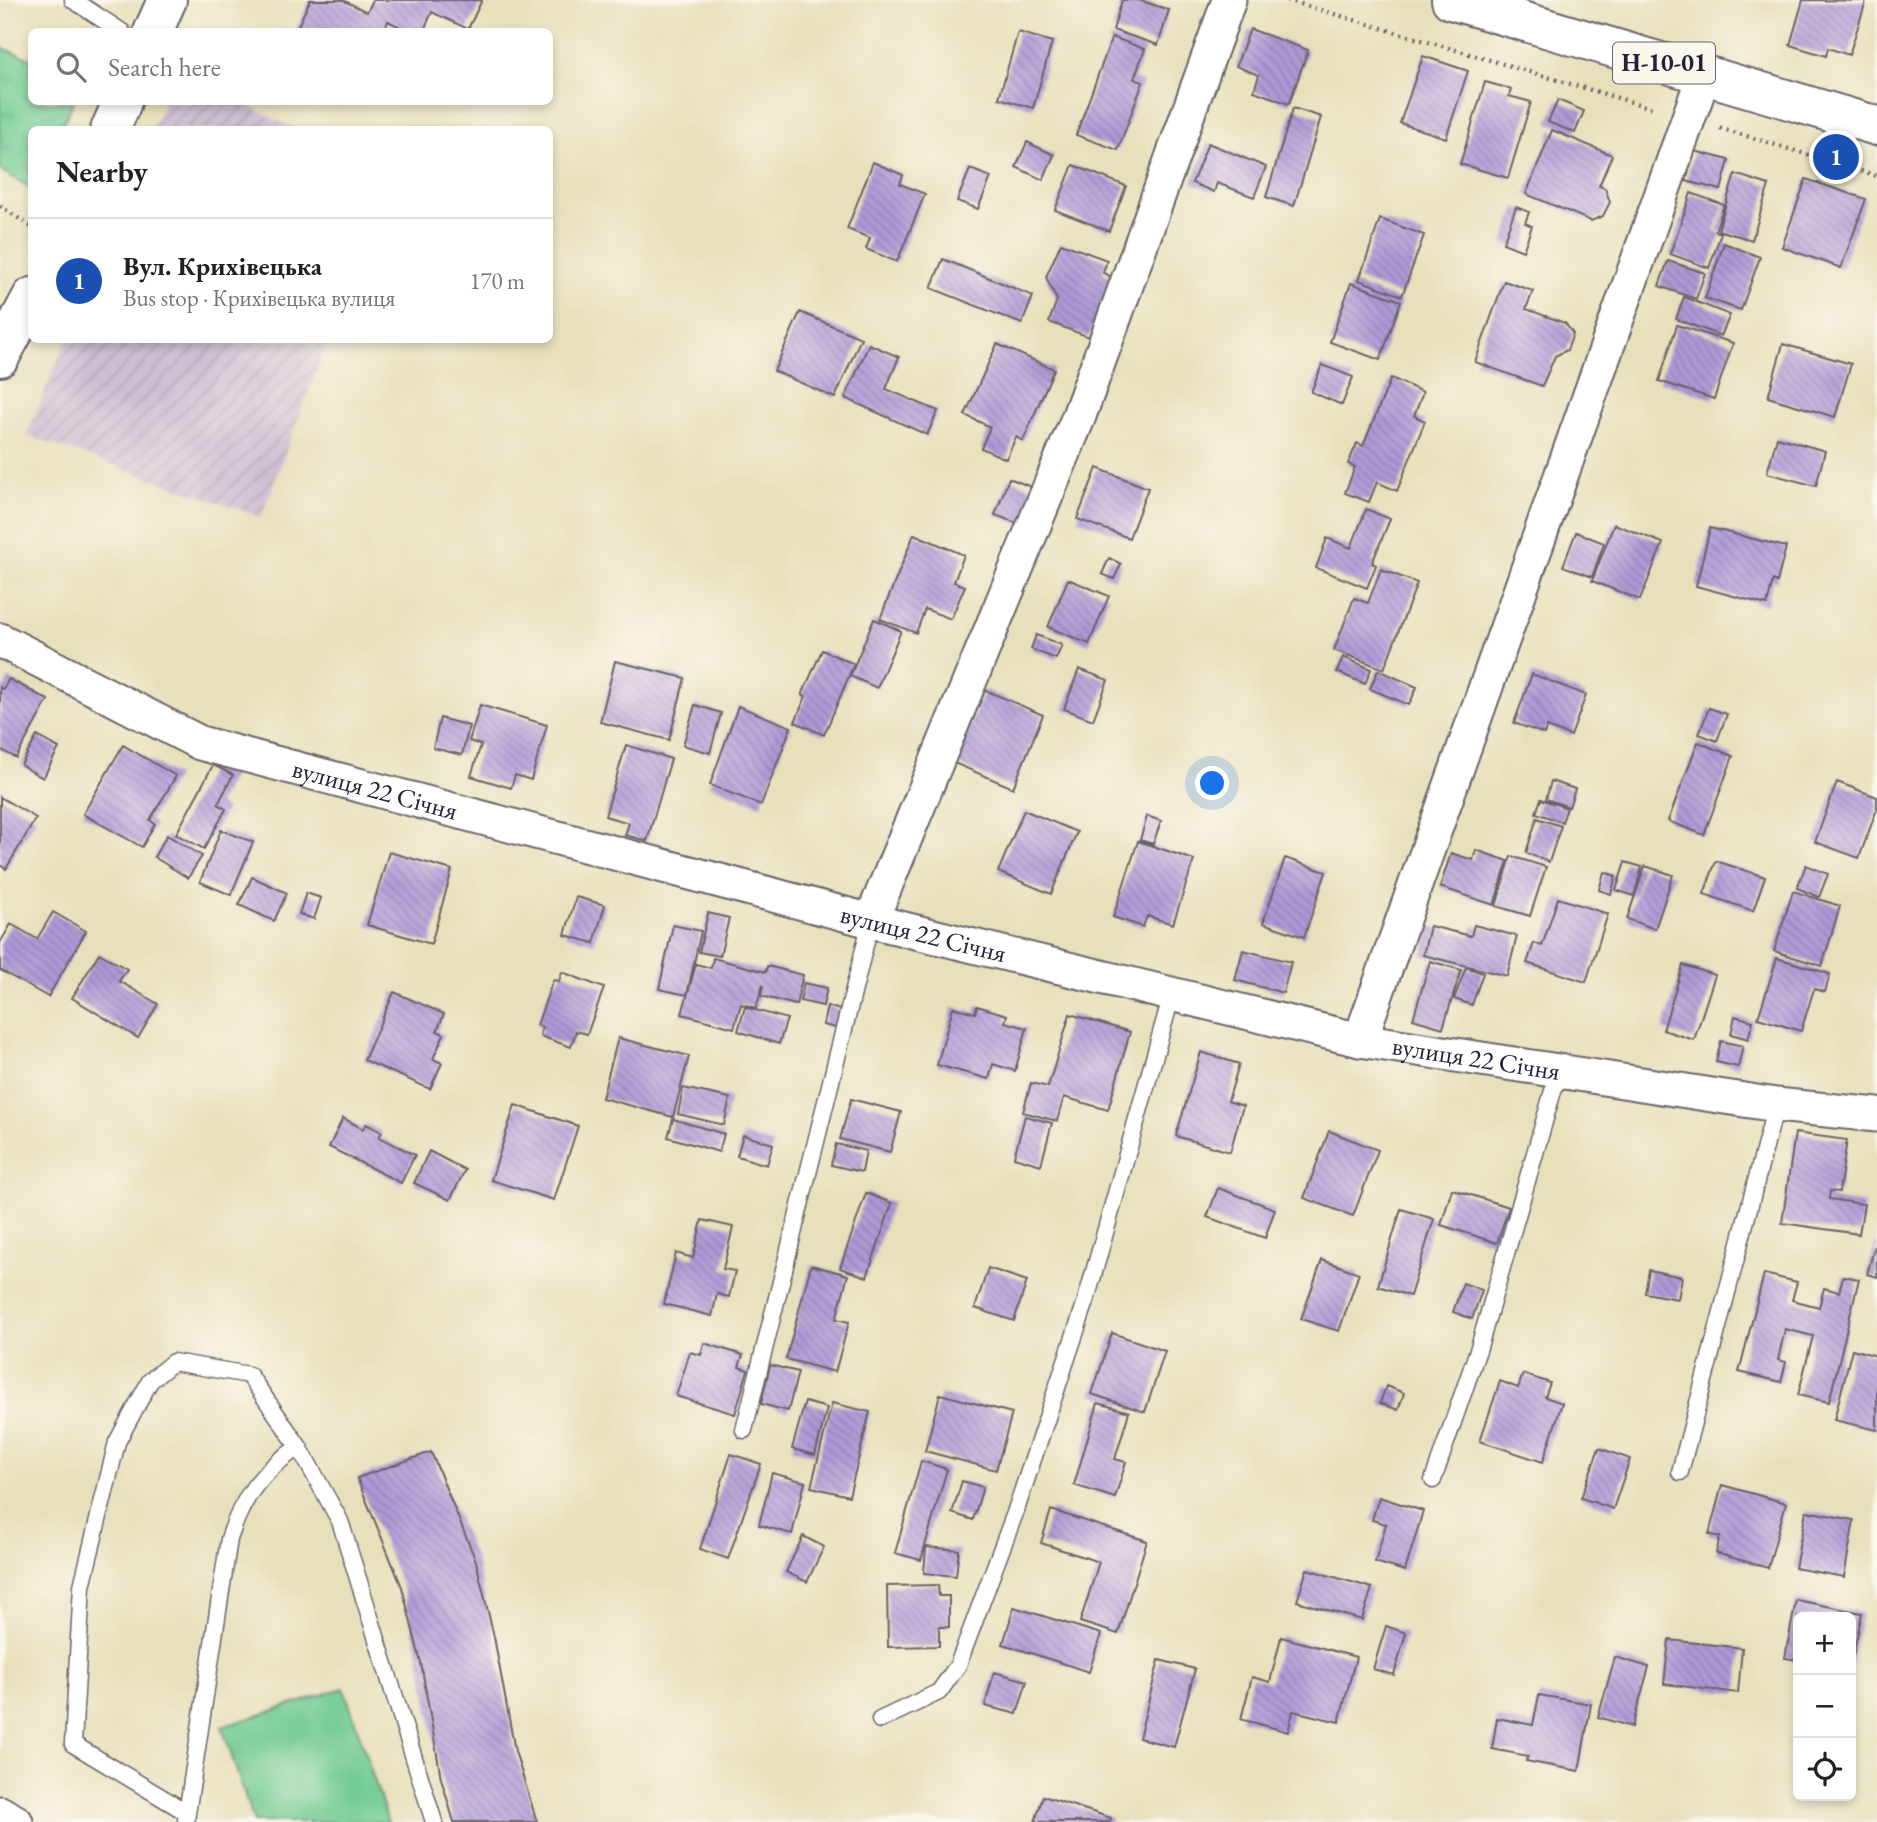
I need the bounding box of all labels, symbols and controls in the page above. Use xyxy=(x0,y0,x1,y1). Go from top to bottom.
search box xyxy=(28,28,553,105)
road number: Н-10-01 xyxy=(1613,42,1715,84)
icon: search xyxy=(52,48,90,86)
text: Search here xyxy=(108,50,221,84)
pin: 1 xyxy=(1813,131,1859,183)
text: Nearby xyxy=(56,152,148,191)
text: Вул. Крихівецька xyxy=(123,249,322,283)
text: 1 xyxy=(73,266,85,296)
text: 170 m xyxy=(469,266,525,296)
text: Bus stop · Крихівецька вулиця xyxy=(123,283,395,313)
street label: вулиця 22 Січня xyxy=(289,751,461,828)
your location xyxy=(1195,766,1229,800)
street label: вулиця 22 Січня xyxy=(837,897,1010,970)
street label: вулиця 22 Січня xyxy=(1390,1028,1563,1088)
map controls xyxy=(1793,1612,1856,1801)
button: + xyxy=(1793,1612,1856,1675)
button: − xyxy=(1793,1675,1856,1738)
button: locate xyxy=(1793,1738,1856,1801)

